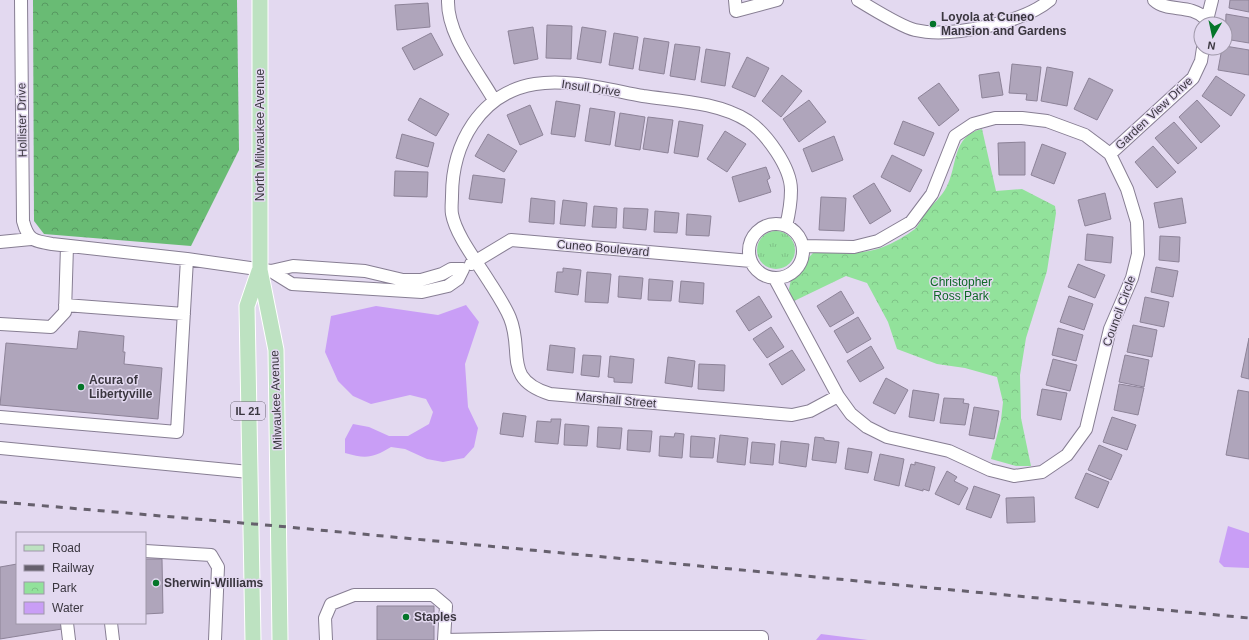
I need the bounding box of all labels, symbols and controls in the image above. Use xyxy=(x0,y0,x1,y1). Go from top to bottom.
place label: Loyola at Cuneo Mansion and Gardens xyxy=(941,10,1067,38)
north arrow xyxy=(1193,16,1233,56)
marker: Loyola at Cuneo Mansion and Gardens xyxy=(928,19,938,29)
text: N xyxy=(1207,39,1216,52)
street label: North Milwaukee Avenue xyxy=(253,68,267,201)
street label: Garden View Drive xyxy=(1112,73,1196,152)
street label: Insull Drive xyxy=(561,77,622,99)
street label: Hollister Drive xyxy=(14,82,30,157)
street label: Cuneo Boulevard xyxy=(556,237,650,259)
street label: Council Circle xyxy=(1100,274,1138,348)
park label: Christopher Ross Park xyxy=(930,275,992,303)
street label: Milwaukee Avenue xyxy=(267,350,285,450)
place label: Acura of Libertyville xyxy=(89,373,153,401)
marker: Acura of Libertyville xyxy=(76,382,86,392)
street label: Marshall Street xyxy=(575,390,657,411)
road number: IL 21 xyxy=(231,402,265,420)
legend xyxy=(16,532,146,624)
text: Road xyxy=(52,541,81,555)
text: Railway xyxy=(52,561,94,575)
place label: Sherwin-Williams xyxy=(164,576,264,590)
marker: Sherwin-Williams xyxy=(151,578,161,588)
text: Park xyxy=(52,581,78,595)
text: Water xyxy=(52,601,84,615)
place label: Staples xyxy=(414,610,457,624)
marker: Staples xyxy=(401,612,411,622)

